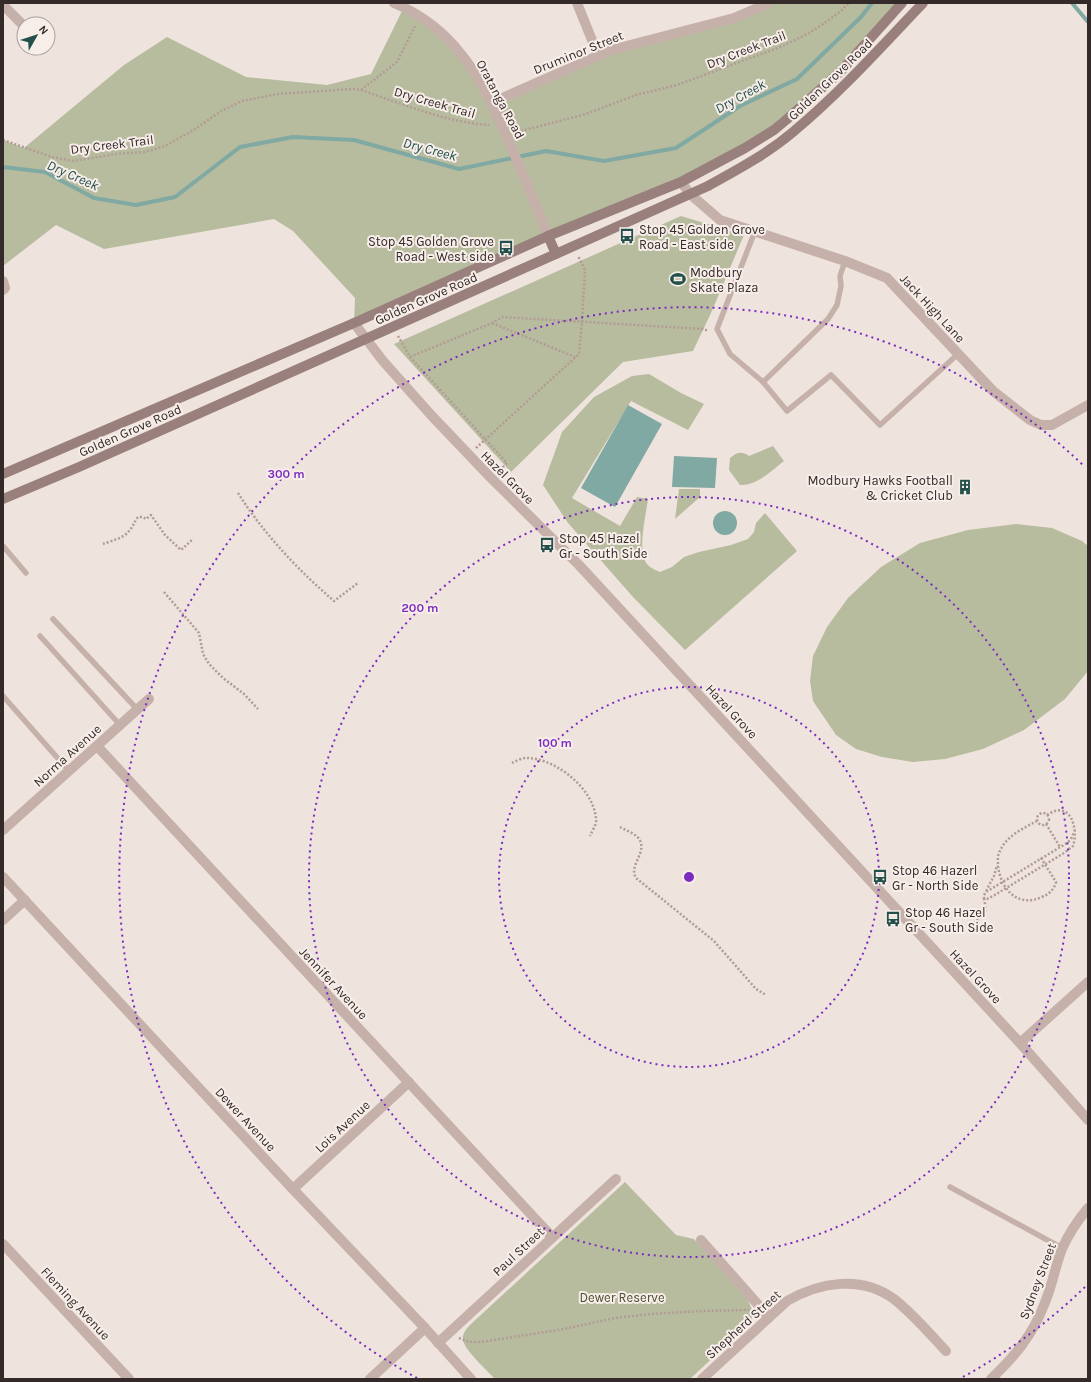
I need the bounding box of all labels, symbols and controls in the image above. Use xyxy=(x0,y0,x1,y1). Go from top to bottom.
north arrow xyxy=(16,16,56,56)
text: N xyxy=(36,23,51,37)
street label: Dry Creek Trail xyxy=(704,27,788,71)
street label: Druminor Street xyxy=(531,28,625,77)
street label: Golden Grove Road xyxy=(785,35,875,123)
street label: Oratanga Road xyxy=(473,57,528,141)
water label: Dry Creek xyxy=(712,75,769,117)
street label: Dry Creek Trail xyxy=(393,84,477,121)
street label: Dry Creek Trail xyxy=(70,132,155,157)
water label: Dry Creek xyxy=(401,134,459,165)
water label: Dry Creek xyxy=(44,157,102,195)
place label: Stop 45 Golden Grove Road - East side xyxy=(639,222,765,252)
bus stop icon: Stop 45 Golden Grove Road - East side xyxy=(618,227,636,245)
place label: Stop 45 Golden Grove Road - West side xyxy=(368,234,494,264)
bus stop icon: Stop 45 Golden Grove Road - West side xyxy=(497,239,515,257)
place label: Modbury Skate Plaza xyxy=(690,265,758,295)
street label: Golden Grove Road xyxy=(373,269,480,328)
sports icon: Modbury Skate Plaza xyxy=(669,270,687,288)
street label: Jack High Lane xyxy=(897,271,968,346)
street label: Golden Grove Road xyxy=(77,401,184,460)
street label: Hazel Grove xyxy=(478,448,538,507)
text: 300 m xyxy=(267,467,305,481)
place label: Modbury Hawks Football & Cricket Club xyxy=(808,473,953,503)
building icon: Modbury Hawks Football & Cricket Club xyxy=(956,478,974,496)
place label: Stop 45 Hazel Gr - South Side xyxy=(559,531,648,561)
bus stop icon: Stop 45 Hazel Gr - South Side xyxy=(538,536,556,554)
text: 200 m xyxy=(402,601,438,615)
street label: Hazel Grove xyxy=(703,681,761,742)
street label: Norma Avenue xyxy=(30,721,105,790)
text: 100 m xyxy=(538,736,572,750)
place label: Stop 46 Hazerl Gr - North Side xyxy=(892,863,979,893)
bus stop icon: Stop 46 Hazerl Gr - North Side xyxy=(871,868,889,886)
centre of rings xyxy=(682,870,696,884)
place label: Stop 46 Hazel Gr - South Side xyxy=(905,905,994,935)
bus stop icon: Stop 46 Hazel Gr - South Side xyxy=(884,910,902,928)
street label: Jennifer Avenue xyxy=(296,944,371,1023)
street label: Hazel Grove xyxy=(947,946,1005,1007)
street label: Dewer Avenue xyxy=(212,1084,279,1155)
street label: Lois Avenue xyxy=(312,1097,373,1156)
street label: Paul Street xyxy=(490,1224,547,1279)
street label: Sydney Street xyxy=(1016,1241,1059,1322)
street label: Fleming Avenue xyxy=(38,1264,113,1343)
street label: Shepherd Street xyxy=(703,1287,784,1362)
park label: Dewer Reserve xyxy=(579,1290,665,1305)

